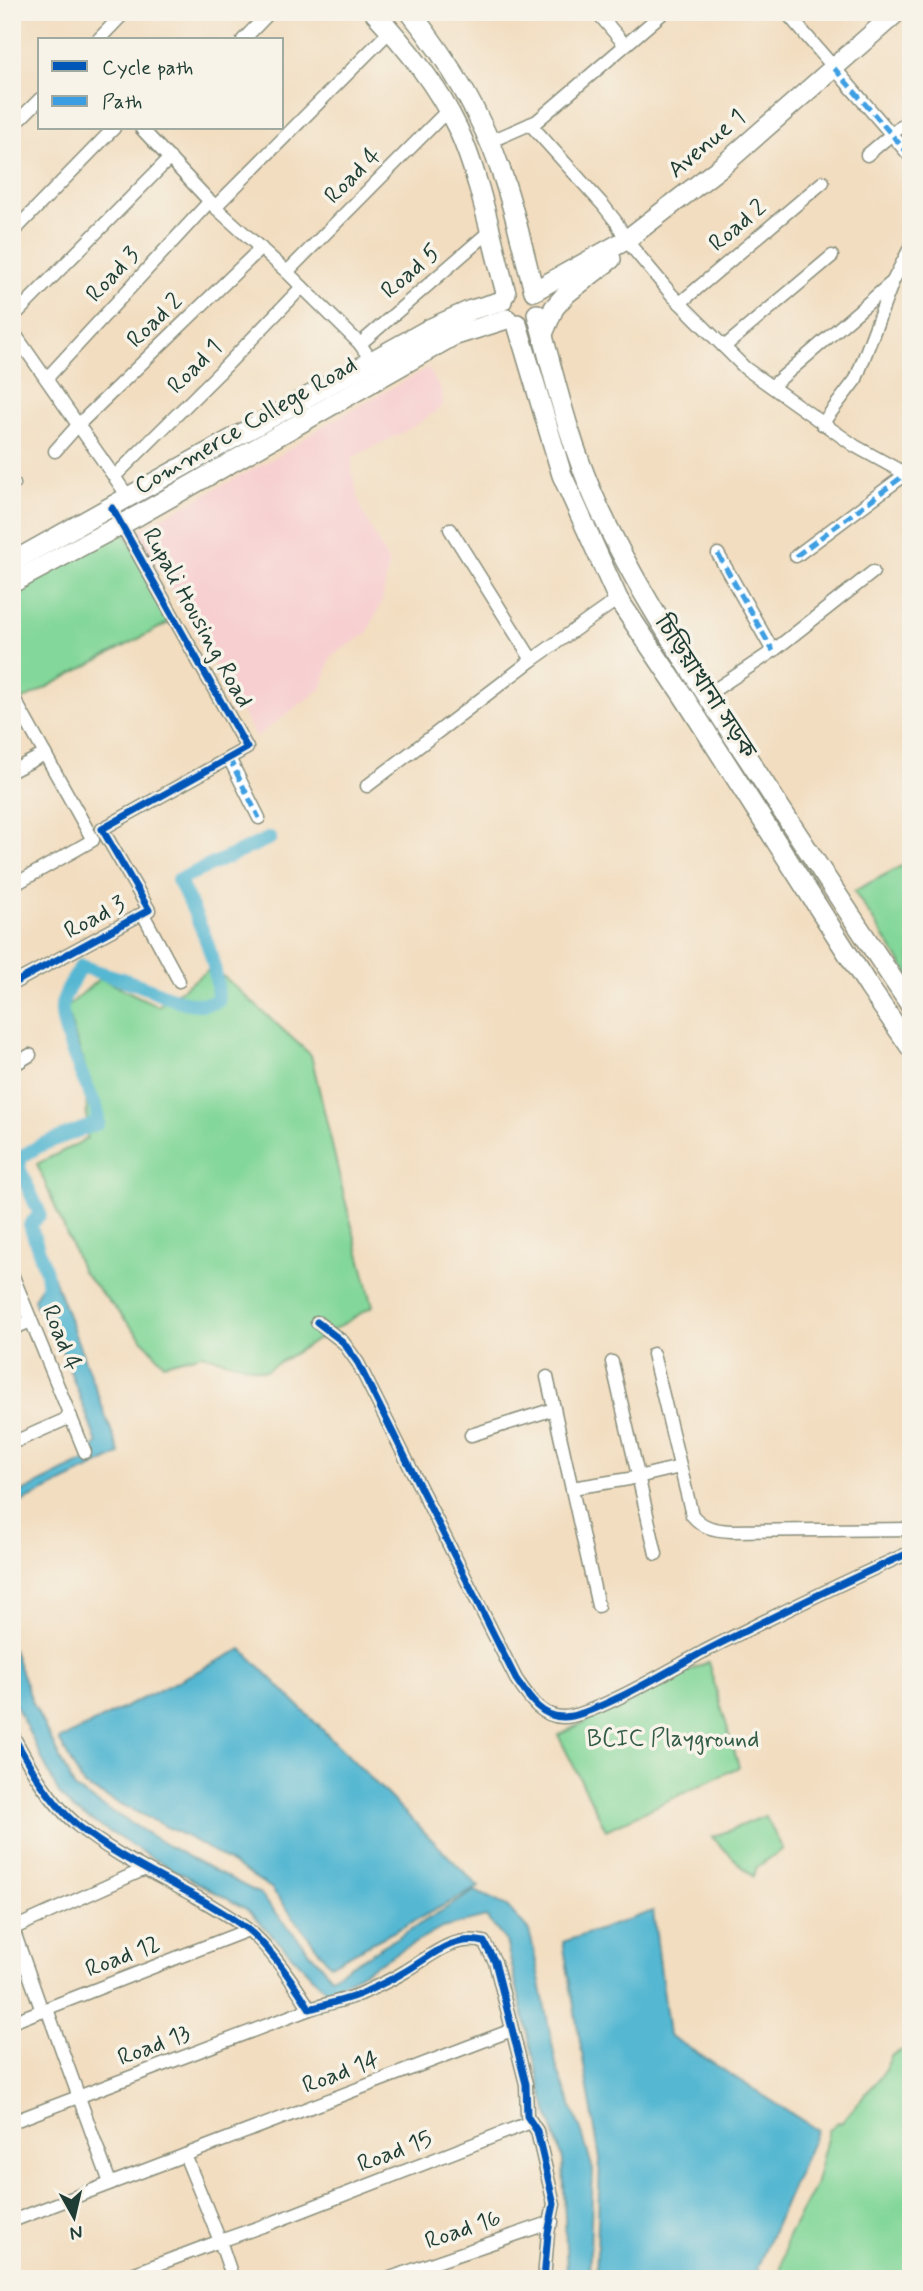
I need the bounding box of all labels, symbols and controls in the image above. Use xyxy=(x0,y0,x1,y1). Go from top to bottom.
legend xyxy=(38,38,284,130)
text: Cycle path xyxy=(102,54,193,82)
text: Path xyxy=(102,88,142,116)
street label: Avenue 1 xyxy=(662,102,752,186)
street label: Road 4 xyxy=(318,141,388,211)
street label: Road 2 xyxy=(703,193,774,259)
street label: Road 5 xyxy=(375,238,447,306)
street label: Road 3 xyxy=(79,240,147,309)
street label: Road 2 xyxy=(120,287,190,355)
street label: Road 1 xyxy=(161,333,229,401)
street label: Commerce College Road xyxy=(129,350,364,504)
street label: Rupali Housing Road xyxy=(135,522,259,714)
street label: চিড়িয়াখানা সড়ক xyxy=(646,608,763,765)
street label: Road 3 xyxy=(59,889,131,947)
street label: Road 4 xyxy=(34,1300,88,1376)
park label: BCIC Playground xyxy=(587,1724,759,1755)
street label: Road 12 xyxy=(81,1929,165,1985)
street label: Road 13 xyxy=(113,2018,195,2074)
street label: Road 14 xyxy=(298,2044,384,2102)
street label: Road 15 xyxy=(353,2124,437,2180)
north arrow xyxy=(38,2182,108,2252)
street label: Road 16 xyxy=(421,2203,505,2257)
text: N xyxy=(68,2219,84,2246)

